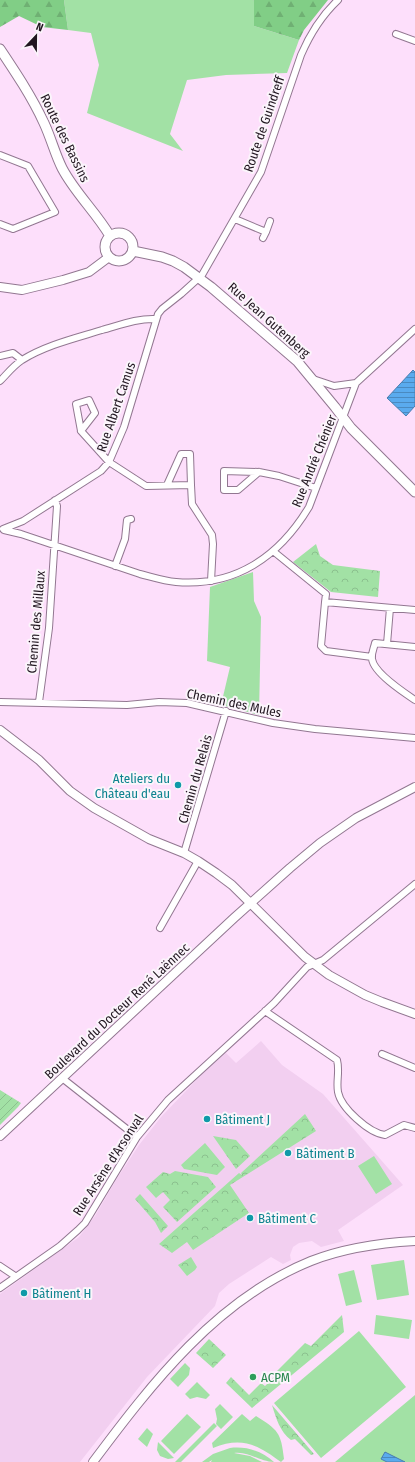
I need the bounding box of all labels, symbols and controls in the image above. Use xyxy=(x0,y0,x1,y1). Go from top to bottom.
north arrow xyxy=(16,16,56,56)
text: N xyxy=(34,20,45,34)
street label: Route de Guindreff xyxy=(241,73,288,174)
street label: Route des Bassins xyxy=(37,92,93,185)
street label: Rue Jean Gutenberg xyxy=(225,279,314,361)
street label: Rue Albert Camus xyxy=(94,360,139,454)
street label: Rue André Chénier xyxy=(289,412,340,509)
street label: Chemin des Millaux xyxy=(24,570,48,674)
street label: Chemin des Mules xyxy=(185,686,283,720)
street label: Chemin du Relais xyxy=(175,732,215,825)
place label: Ateliers du Château d'eau xyxy=(95,771,170,801)
marker: Ateliers du Château d'eau xyxy=(173,780,183,790)
street label: Boulevard du Docteur René Laënnec xyxy=(42,940,193,1082)
street label: Rue Arsène d'Arsonval xyxy=(70,1111,147,1218)
place label: Bâtiment J xyxy=(215,1112,270,1127)
marker: Bâtiment J xyxy=(202,1114,212,1124)
place label: Bâtiment B xyxy=(296,1146,355,1161)
marker: Bâtiment B xyxy=(283,1148,293,1158)
place label: Bâtiment C xyxy=(258,1211,317,1226)
marker: Bâtiment C xyxy=(245,1213,255,1223)
place label: Bâtiment H xyxy=(32,1286,91,1301)
marker: Bâtiment H xyxy=(19,1288,29,1298)
place label: ACPM xyxy=(261,1370,290,1385)
marker: ACPM xyxy=(248,1372,258,1382)

